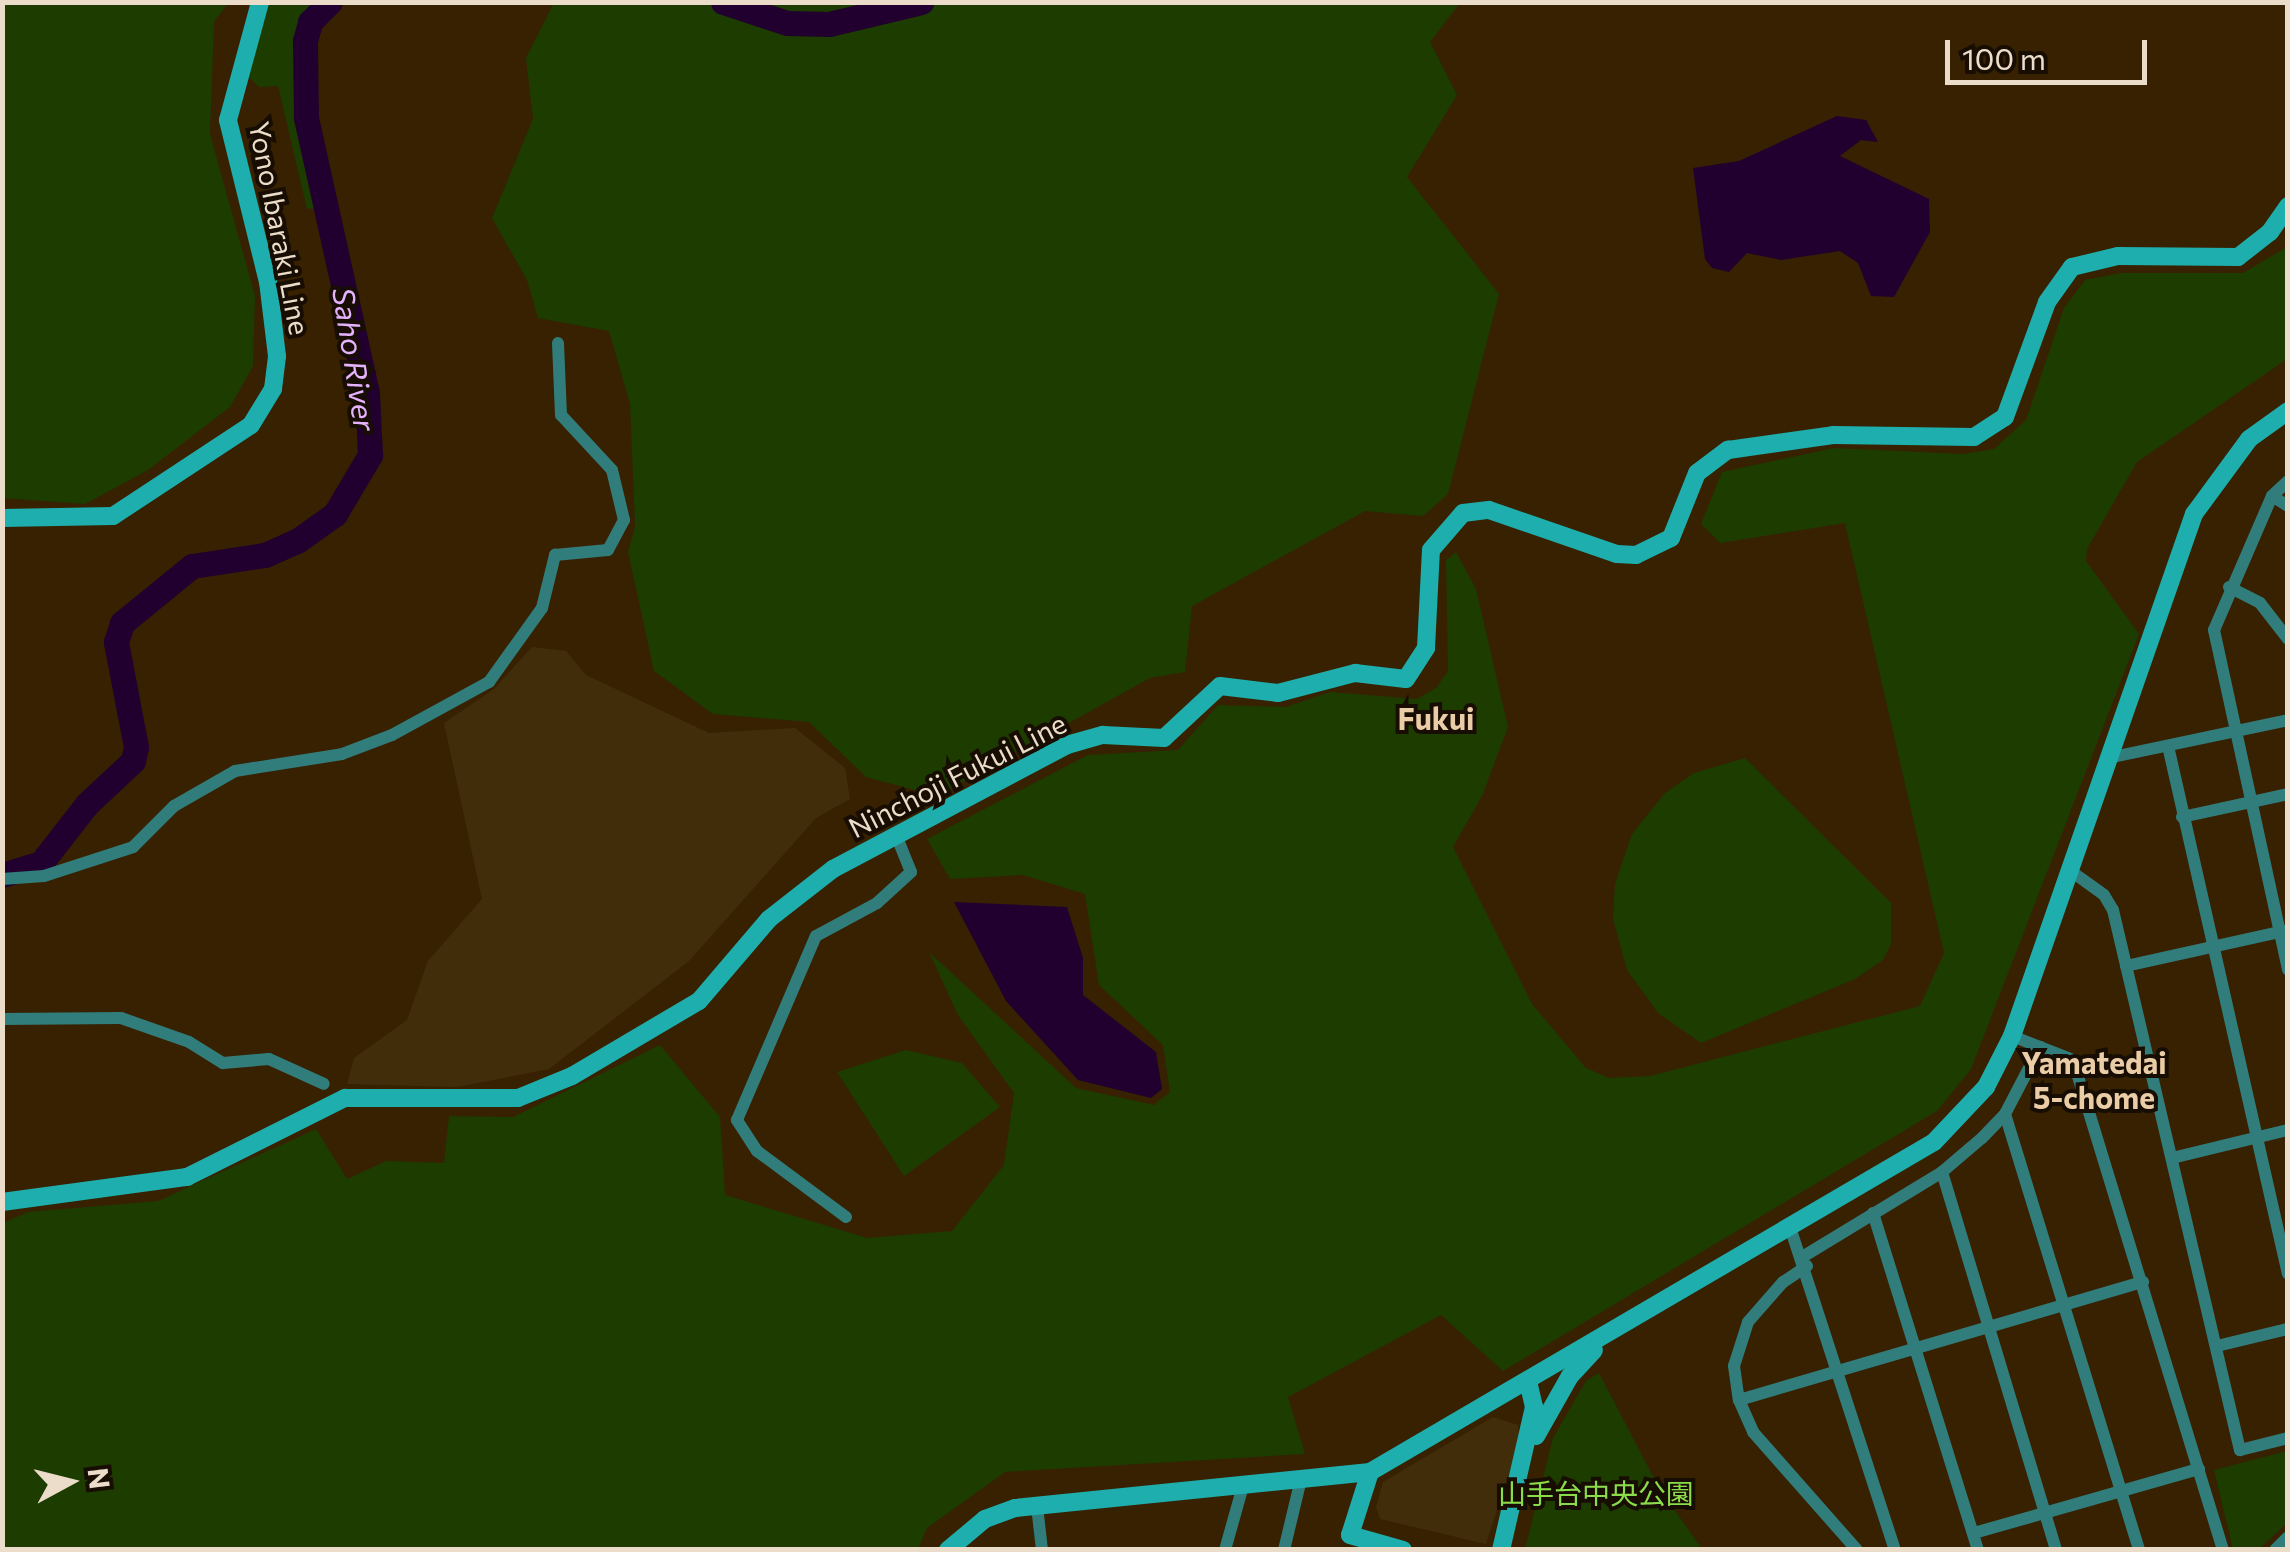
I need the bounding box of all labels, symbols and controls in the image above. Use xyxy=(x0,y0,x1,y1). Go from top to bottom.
scale bar xyxy=(1950,20,2152,82)
text: 100 m xyxy=(1962,39,2046,76)
street label: Yono Ibaraki Line xyxy=(243,118,317,338)
water label: Saho River xyxy=(326,285,384,433)
district label: Fukui xyxy=(1398,700,1474,736)
street label: Ninchoji Fukui Line xyxy=(843,706,1071,844)
district label: Yamatedai 5-chome xyxy=(2021,1044,2167,1114)
north arrow xyxy=(20,1432,120,1532)
text: N xyxy=(82,1466,118,1491)
park label: 山手台中央公園 xyxy=(1498,1476,1694,1510)

